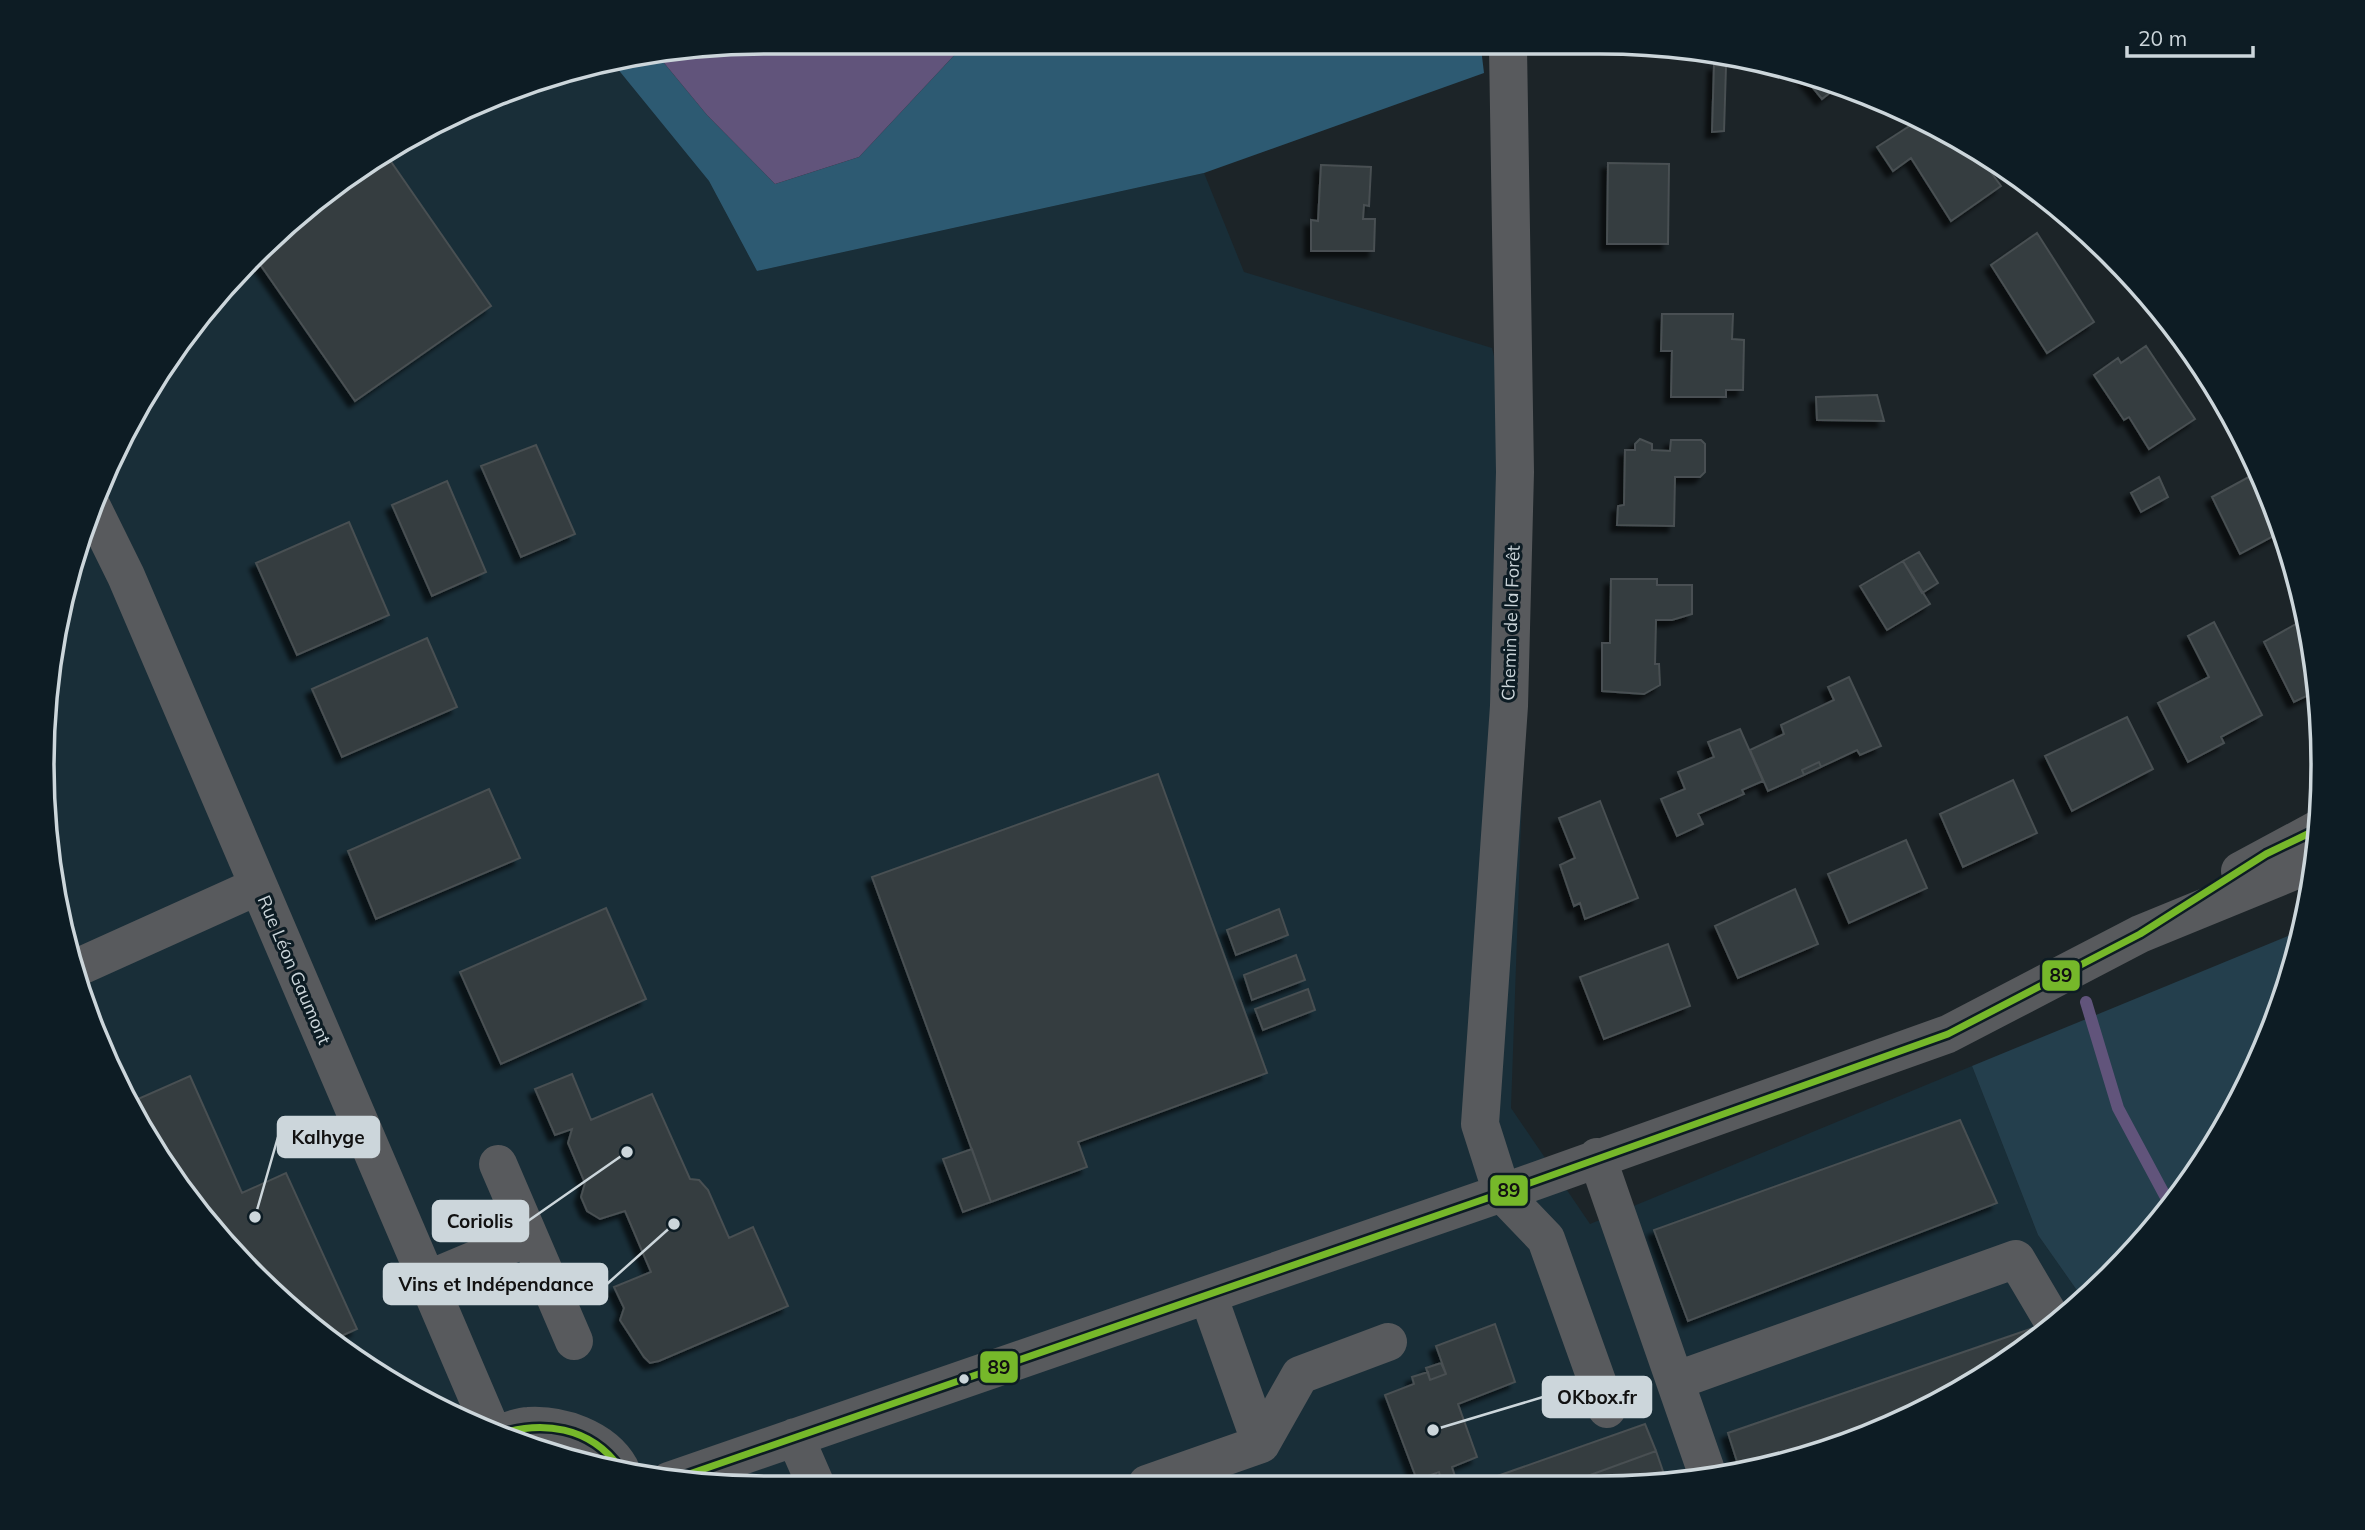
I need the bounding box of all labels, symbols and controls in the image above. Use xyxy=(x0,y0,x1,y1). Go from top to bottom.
scale bar xyxy=(2127,14,2253,58)
text: 20 m xyxy=(2138,25,2187,51)
street label: Chemin de la Forêt xyxy=(1496,545,1525,701)
street label: Rue Léon Gaumont xyxy=(253,892,336,1048)
line badge: 89 xyxy=(2041,959,2081,992)
text: 89 xyxy=(2050,963,2072,987)
callout: Kalhyge xyxy=(278,1117,379,1157)
text: Kalhyge xyxy=(291,1125,365,1149)
line badge: 89 xyxy=(1489,1174,1529,1207)
text: 89 xyxy=(1498,1178,1520,1202)
callout: Coriolis xyxy=(433,1201,528,1241)
text: Coriolis xyxy=(447,1209,513,1233)
callout: Vins et Indépendance xyxy=(384,1264,607,1304)
text: Vins et Indépendance xyxy=(397,1272,594,1296)
line badge: 89 xyxy=(979,1350,1019,1384)
text: 89 xyxy=(988,1355,1010,1379)
unlabelled marker xyxy=(957,1372,971,1386)
callout: OKbox.fr xyxy=(1543,1377,1651,1417)
text: OKbox.fr xyxy=(1557,1385,1637,1409)

